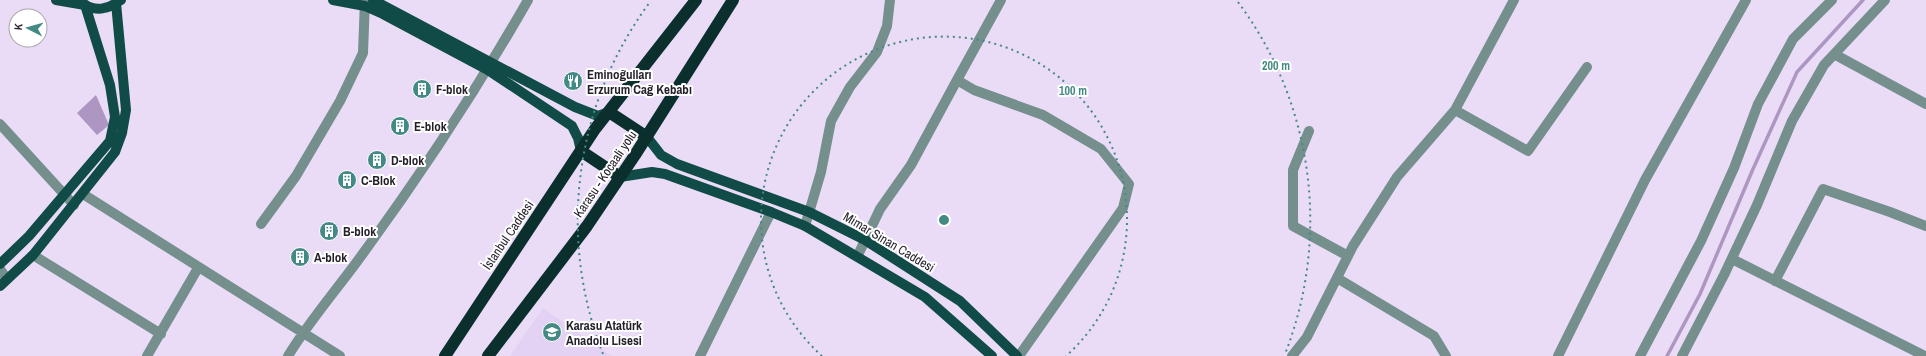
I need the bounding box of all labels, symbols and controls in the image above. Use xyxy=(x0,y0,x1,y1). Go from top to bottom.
north arrow xyxy=(8,8,48,48)
text: K xyxy=(11,23,25,31)
text: 200 m xyxy=(1262,58,1290,74)
place label: Eminoğulları Erzurum Cağ Kebabı xyxy=(587,66,692,98)
restaurant icon: Eminoğulları Erzurum Cağ Kebabı xyxy=(562,70,584,92)
building icon: F-blok xyxy=(411,78,433,100)
place label: F-blok xyxy=(436,81,468,98)
text: 100 m xyxy=(1059,83,1087,99)
building icon: E-blok xyxy=(389,115,411,137)
place label: E-blok xyxy=(414,118,447,135)
street label: Karasu - Kocaali yolu xyxy=(570,127,640,221)
building icon: D-blok xyxy=(366,149,388,171)
place label: D-blok xyxy=(391,152,424,169)
building icon: C-Blok xyxy=(336,169,358,191)
place label: C-Blok xyxy=(361,172,395,189)
street label: İstanbul Caddesi xyxy=(479,197,537,273)
street label: Mimar Sinan Caddesi xyxy=(840,208,938,276)
centre of rings xyxy=(937,213,951,227)
building icon: B-blok xyxy=(318,220,340,242)
place label: B-blok xyxy=(343,223,376,240)
building icon: A-blok xyxy=(289,246,311,268)
place label: A-blok xyxy=(314,249,347,266)
place label: Karasu Atatürk Anadolu Lisesi xyxy=(566,317,642,349)
school or university icon: Karasu Atatürk Anadolu Lisesi xyxy=(541,321,563,343)

